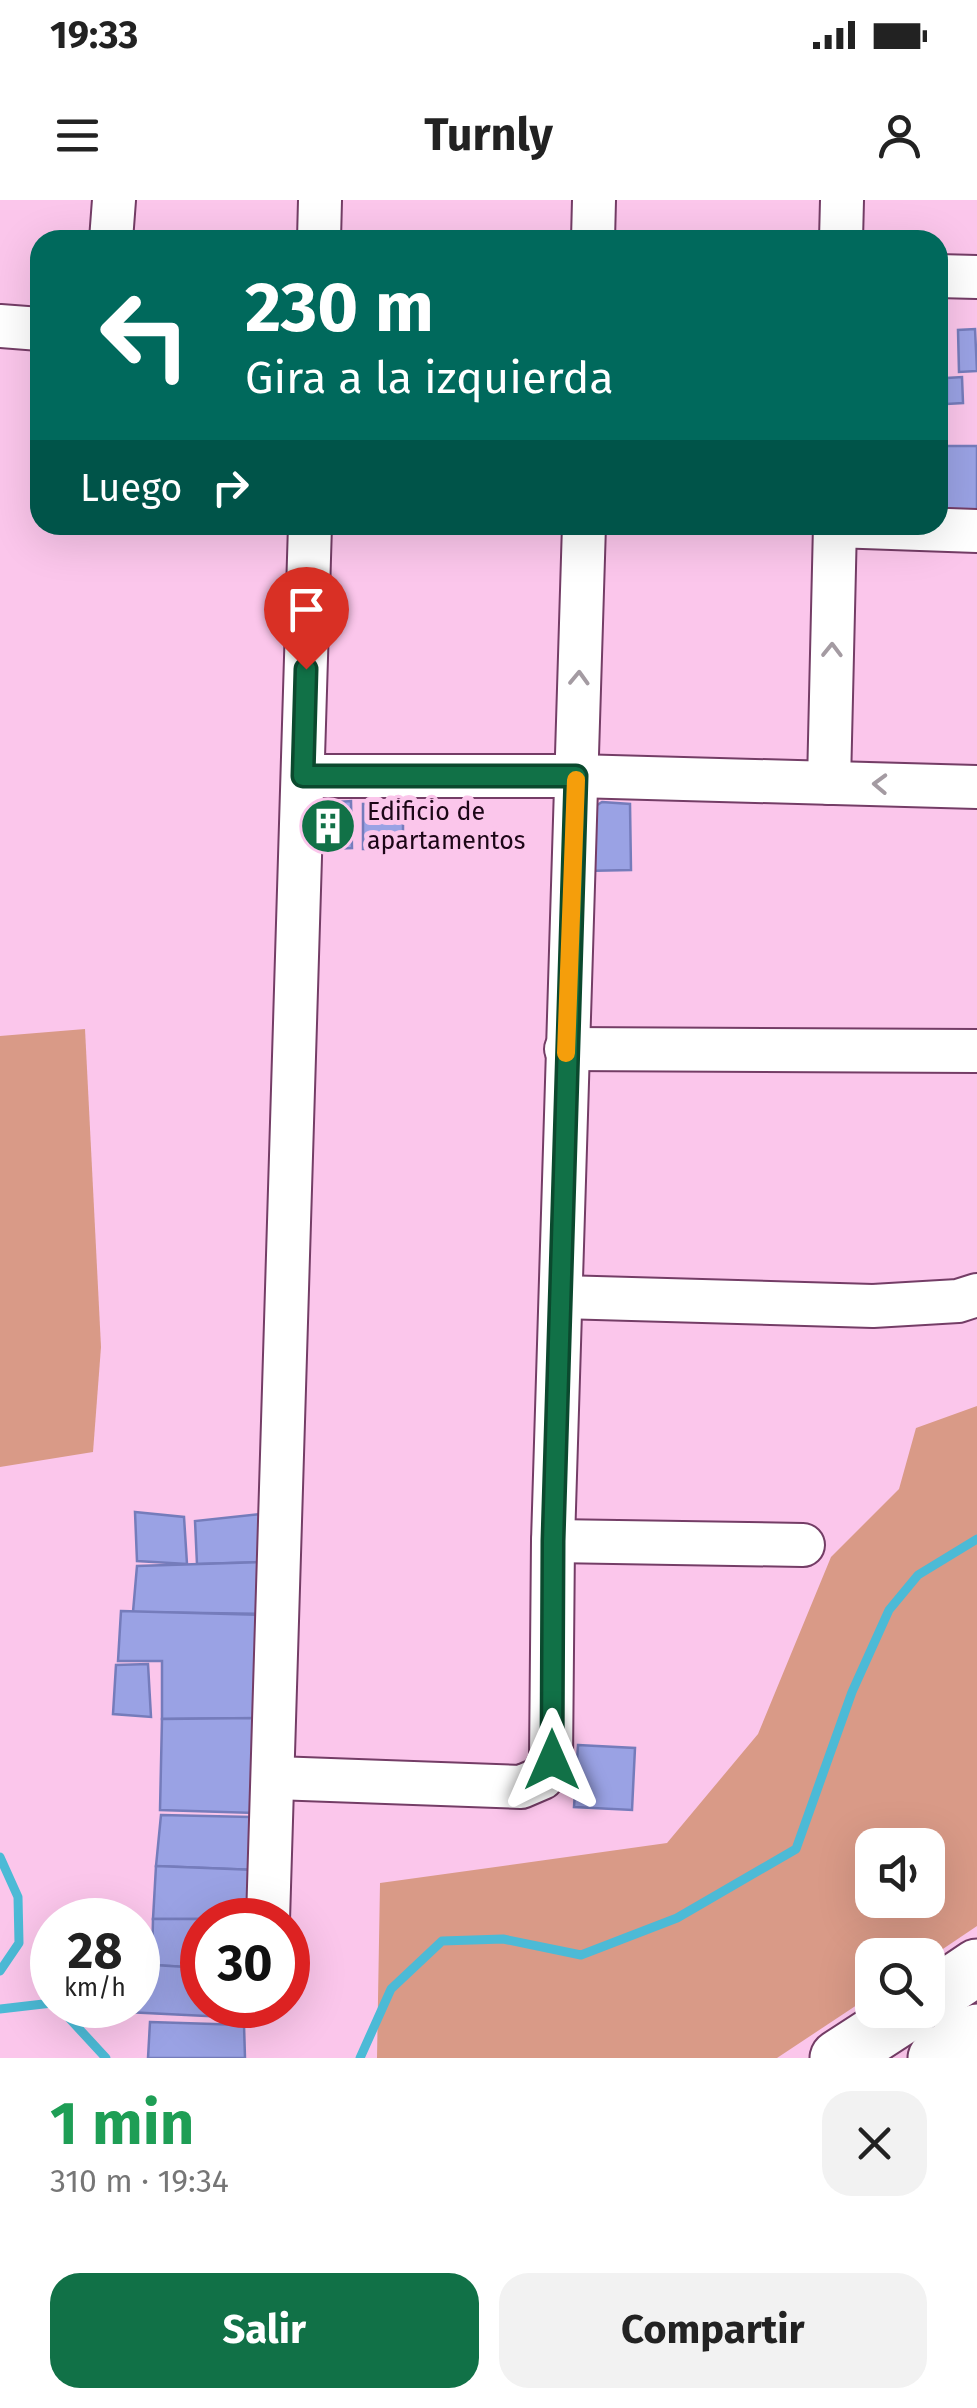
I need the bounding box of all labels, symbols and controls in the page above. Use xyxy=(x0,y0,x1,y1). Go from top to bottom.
text: 19:33 xyxy=(50,12,138,58)
icon: menu xyxy=(50,108,105,163)
text: Turnly xyxy=(424,108,553,162)
icon: person xyxy=(872,108,927,163)
text: 230 m xyxy=(245,266,434,350)
icon: left xyxy=(80,270,210,400)
text: Gira a la izquierda xyxy=(245,351,614,405)
icon: right xyxy=(203,460,258,515)
text: Luego xyxy=(80,465,183,511)
pin xyxy=(264,567,349,670)
icon: arrive xyxy=(279,582,334,637)
one-way arrow xyxy=(822,642,843,658)
one-way arrow xyxy=(568,670,589,686)
one-way arrow xyxy=(871,774,887,795)
building icon: Edificio de apartamentos xyxy=(298,796,358,856)
place label: Edificio de apartamentos xyxy=(367,797,526,856)
position arrow xyxy=(500,1708,604,1812)
map controls xyxy=(855,1828,945,2028)
button: sound xyxy=(855,1828,945,1918)
speed limit sign: 30 xyxy=(180,1898,310,2028)
text: 28 xyxy=(68,1921,122,1981)
button: search xyxy=(855,1938,945,2028)
text: km/h xyxy=(64,1973,126,2003)
text: 1 min xyxy=(50,2088,194,2160)
button: close xyxy=(822,2091,927,2196)
text: 310 m · 19:34 xyxy=(50,2162,229,2200)
button: Salir xyxy=(50,2273,479,2388)
button: Compartir xyxy=(499,2273,927,2388)

